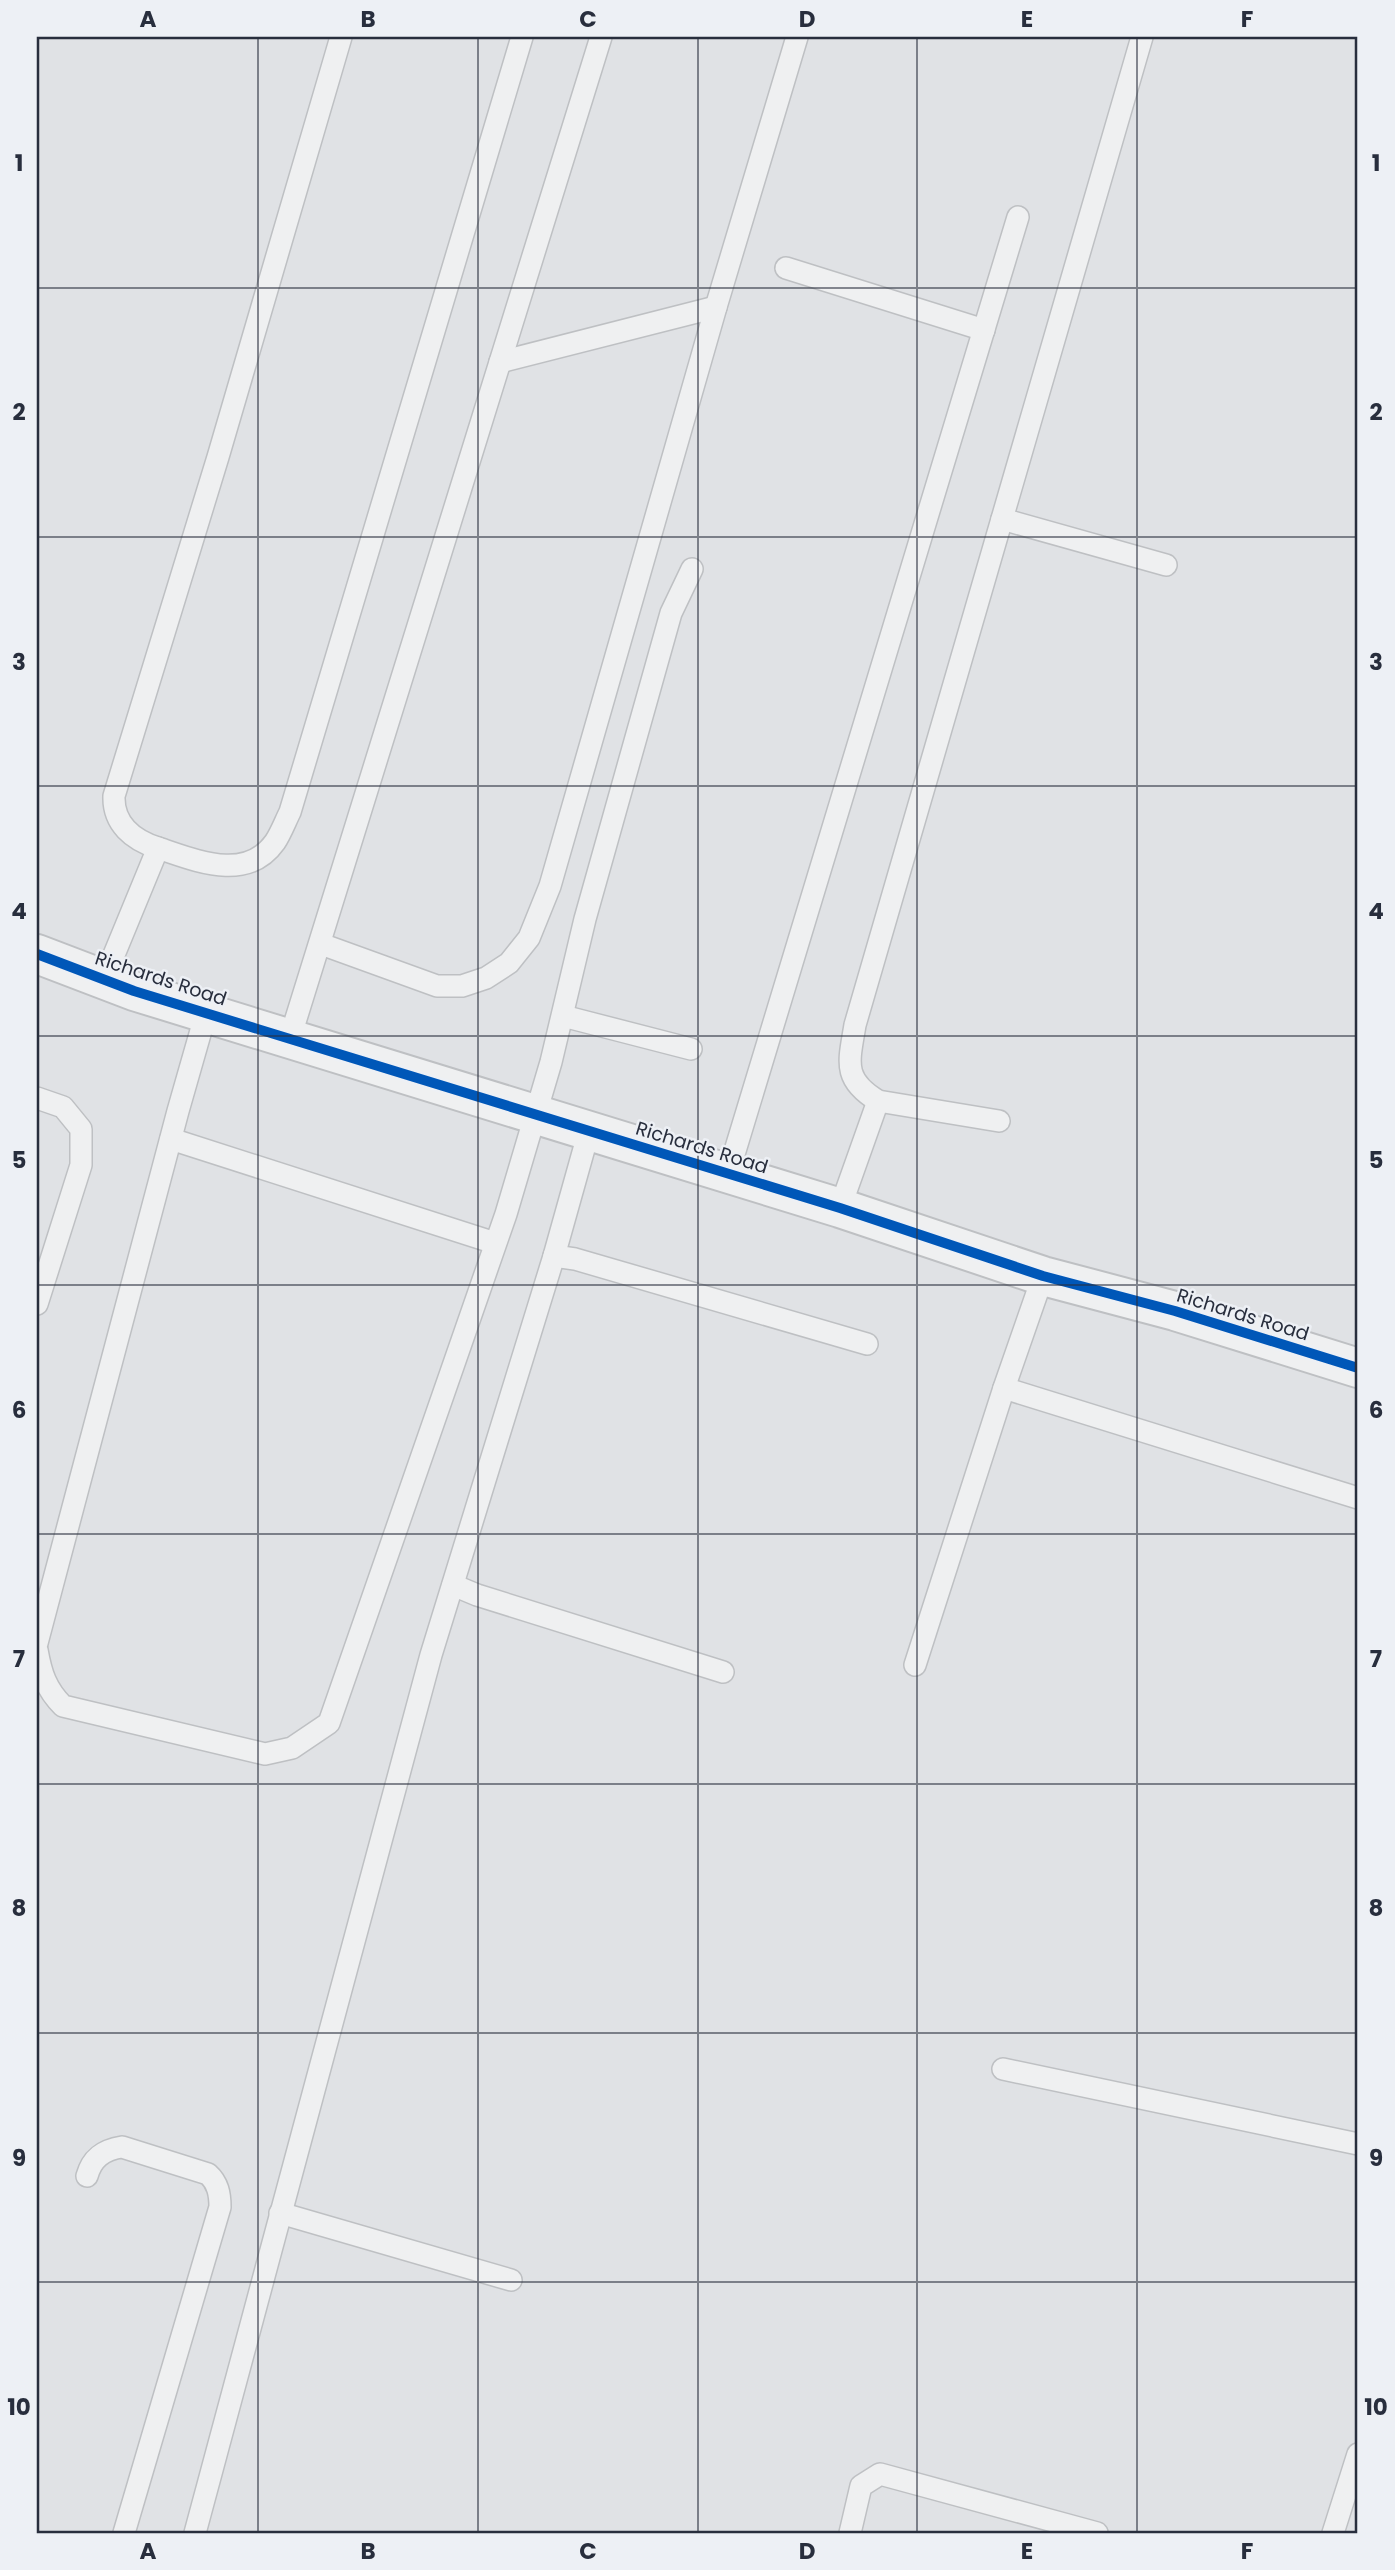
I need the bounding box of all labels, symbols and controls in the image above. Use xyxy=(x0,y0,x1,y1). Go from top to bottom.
text: A xyxy=(140,3,157,35)
text: B xyxy=(360,3,376,35)
text: C xyxy=(579,3,597,35)
text: D xyxy=(799,3,815,35)
text: E xyxy=(1021,3,1033,35)
text: F xyxy=(1241,3,1253,35)
text: 1 xyxy=(15,147,23,179)
text: 1 xyxy=(1372,147,1380,179)
text: 2 xyxy=(12,396,26,428)
text: 2 xyxy=(1369,396,1383,428)
text: 3 xyxy=(12,646,26,678)
text: 3 xyxy=(1369,646,1383,678)
text: 4 xyxy=(11,895,27,927)
text: 4 xyxy=(1368,895,1384,927)
street label: Richards Road xyxy=(91,944,230,1012)
street label: Richards Road xyxy=(632,1115,771,1180)
text: 5 xyxy=(12,1144,26,1176)
text: 5 xyxy=(1369,1144,1383,1176)
street label: Richards Road xyxy=(1173,1282,1312,1347)
text: 6 xyxy=(12,1394,26,1426)
text: 6 xyxy=(1369,1394,1383,1426)
text: 7 xyxy=(13,1643,25,1675)
text: 7 xyxy=(1370,1643,1382,1675)
text: 8 xyxy=(12,1892,26,1924)
text: 8 xyxy=(1369,1892,1383,1924)
text: 9 xyxy=(12,2142,26,2174)
text: 9 xyxy=(1369,2142,1383,2174)
text: 10 xyxy=(7,2391,31,2423)
text: 10 xyxy=(1364,2391,1388,2423)
text: A xyxy=(140,2535,157,2567)
text: B xyxy=(360,2535,376,2567)
text: C xyxy=(579,2535,597,2567)
text: D xyxy=(799,2535,815,2567)
text: E xyxy=(1021,2535,1033,2567)
text: F xyxy=(1241,2535,1253,2567)

